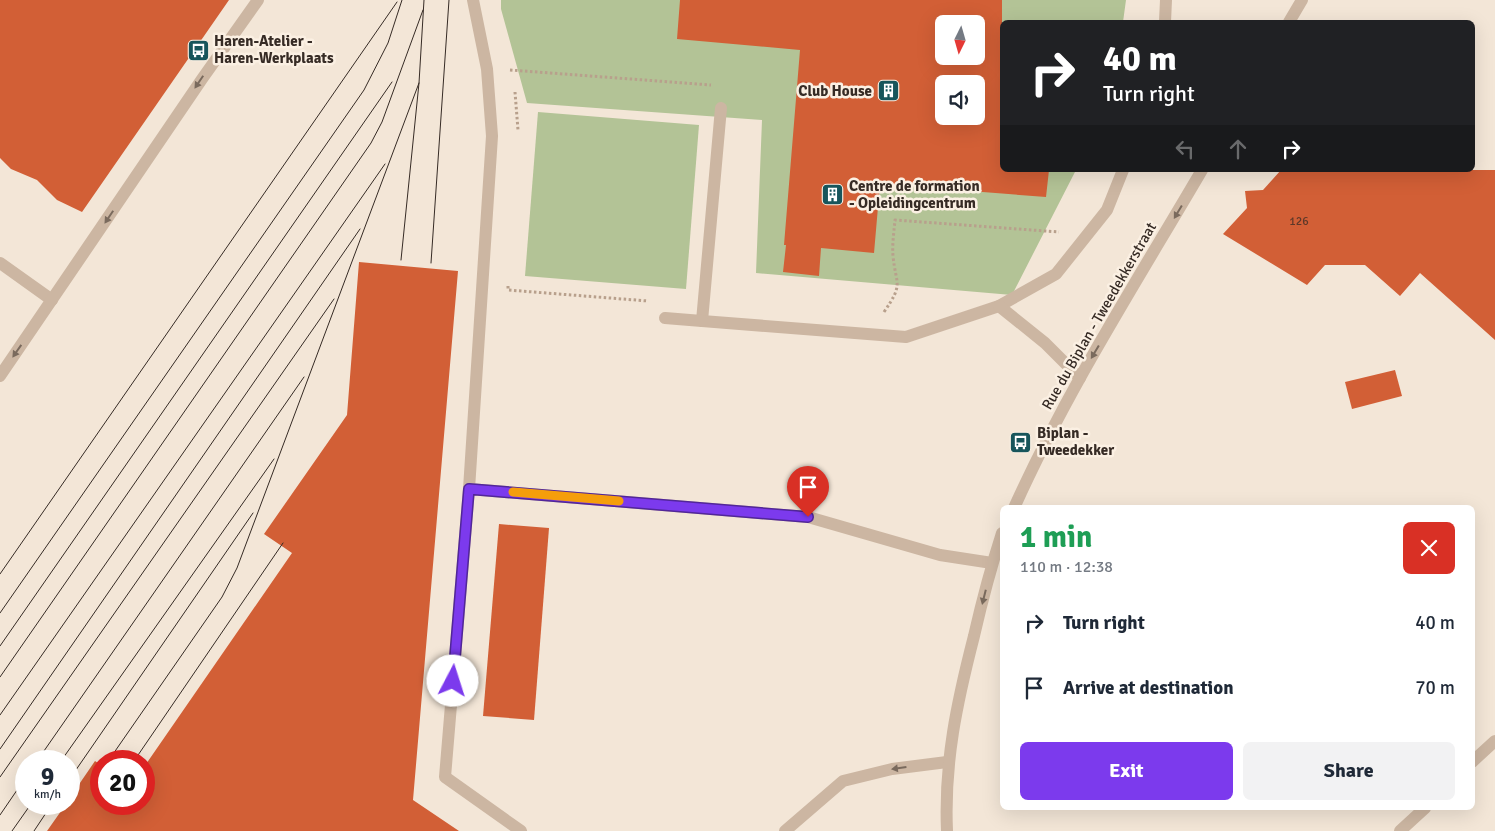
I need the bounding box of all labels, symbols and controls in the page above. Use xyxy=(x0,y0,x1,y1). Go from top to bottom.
north arrow xyxy=(935,15,985,65)
map controls xyxy=(935,15,985,125)
place label: Haren-Atelier - Haren-Werkplaats xyxy=(214,32,334,67)
text: 40 m xyxy=(1103,37,1177,80)
bus stop icon: Haren-Atelier - Haren-Werkplaats xyxy=(186,38,210,62)
icon: right xyxy=(1020,40,1085,105)
button: sound xyxy=(935,75,985,125)
one-way arrow xyxy=(195,76,204,89)
building icon: Club House xyxy=(876,79,900,103)
text: Turn right xyxy=(1103,80,1195,107)
place label: Club House xyxy=(798,82,872,100)
icon: left xyxy=(1171,135,1199,163)
icon: ahead xyxy=(1224,135,1252,163)
icon: right xyxy=(1277,135,1305,163)
place label: Centre de formation - Opleidingcentrum xyxy=(849,177,980,212)
building icon: Centre de formation - Opleidingcentrum xyxy=(821,183,845,207)
one-way arrow xyxy=(1173,205,1182,219)
one-way arrow xyxy=(104,210,113,224)
house number: 126 xyxy=(1289,214,1309,229)
street label: Rue du Biplan - Tweedekkerstraat xyxy=(1038,219,1160,413)
one-way arrow xyxy=(12,345,22,358)
one-way arrow xyxy=(1091,345,1100,359)
place label: Biplan - Tweedekker xyxy=(1037,424,1114,459)
bus stop icon: Biplan - Tweedekker xyxy=(1009,430,1033,454)
pin xyxy=(787,466,829,517)
icon: arrive xyxy=(794,473,822,501)
text: 1 min xyxy=(1020,519,1092,556)
button: close xyxy=(1403,522,1455,574)
text: 110 m · 12:38 xyxy=(1020,557,1113,577)
one-way arrow xyxy=(979,589,987,604)
icon: right xyxy=(1020,609,1048,637)
text: Turn right xyxy=(1063,611,1145,635)
text: 40 m xyxy=(1415,611,1455,635)
position arrow xyxy=(426,654,478,706)
icon: arrive xyxy=(1020,674,1048,702)
text: Arrive at destination xyxy=(1063,676,1234,700)
text: 70 m xyxy=(1415,676,1455,700)
button: Exit xyxy=(1020,742,1233,800)
button: Share xyxy=(1243,742,1455,800)
speed limit sign: 20 xyxy=(90,750,155,815)
text: 9 xyxy=(41,761,54,792)
one-way arrow xyxy=(890,764,906,772)
text: km/h xyxy=(34,787,61,802)

